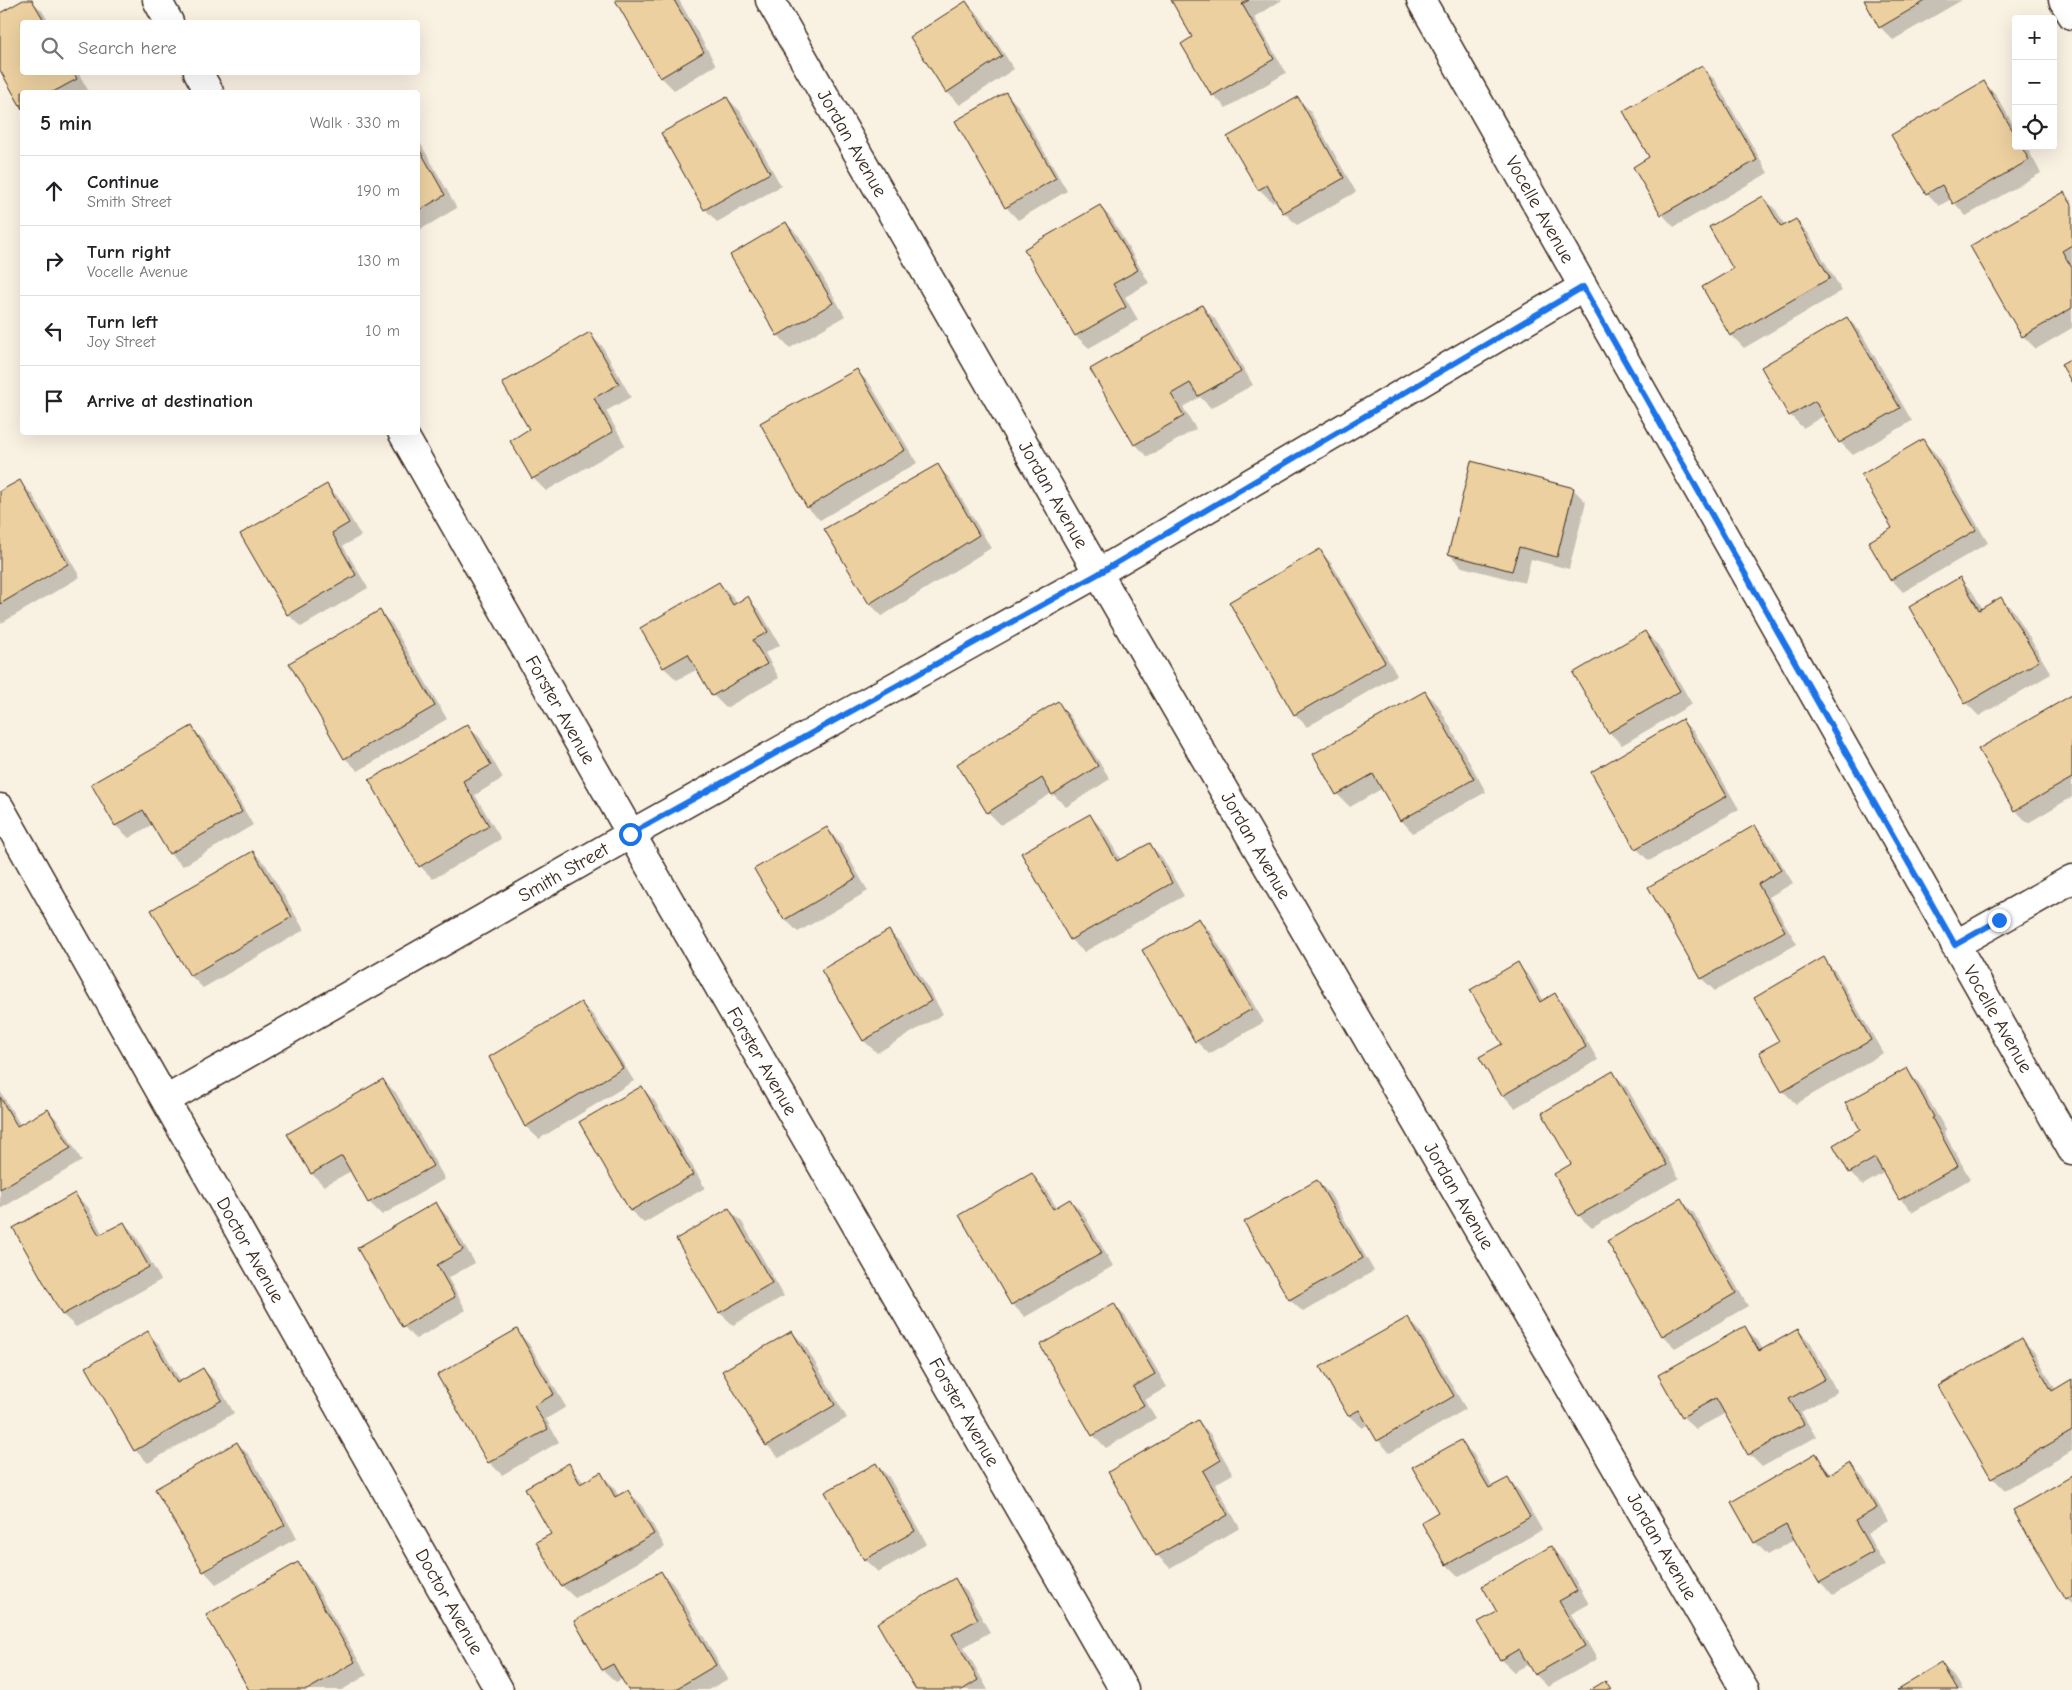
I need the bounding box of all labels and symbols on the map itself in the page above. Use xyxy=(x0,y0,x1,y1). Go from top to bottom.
street label: Jordan Avenue xyxy=(813,85,891,201)
street label: Vocelle Avenue xyxy=(1501,152,1579,267)
street label: Jordan Avenue xyxy=(1014,437,1093,552)
street label: Forster Avenue xyxy=(521,652,600,768)
street label: Jordan Avenue xyxy=(1216,788,1295,903)
route start xyxy=(619,823,642,846)
street label: Smith Street xyxy=(515,838,613,907)
route end xyxy=(1988,909,2011,932)
street label: Vocelle Avenue xyxy=(1959,961,2037,1077)
street label: Forster Avenue xyxy=(722,1003,802,1120)
street label: Jordan Avenue xyxy=(1419,1138,1498,1253)
street label: Doctor Avenue xyxy=(212,1193,289,1307)
street label: Forster Avenue xyxy=(924,1354,1004,1470)
street label: Jordan Avenue xyxy=(1622,1489,1701,1604)
street label: Doctor Avenue xyxy=(410,1545,488,1659)

